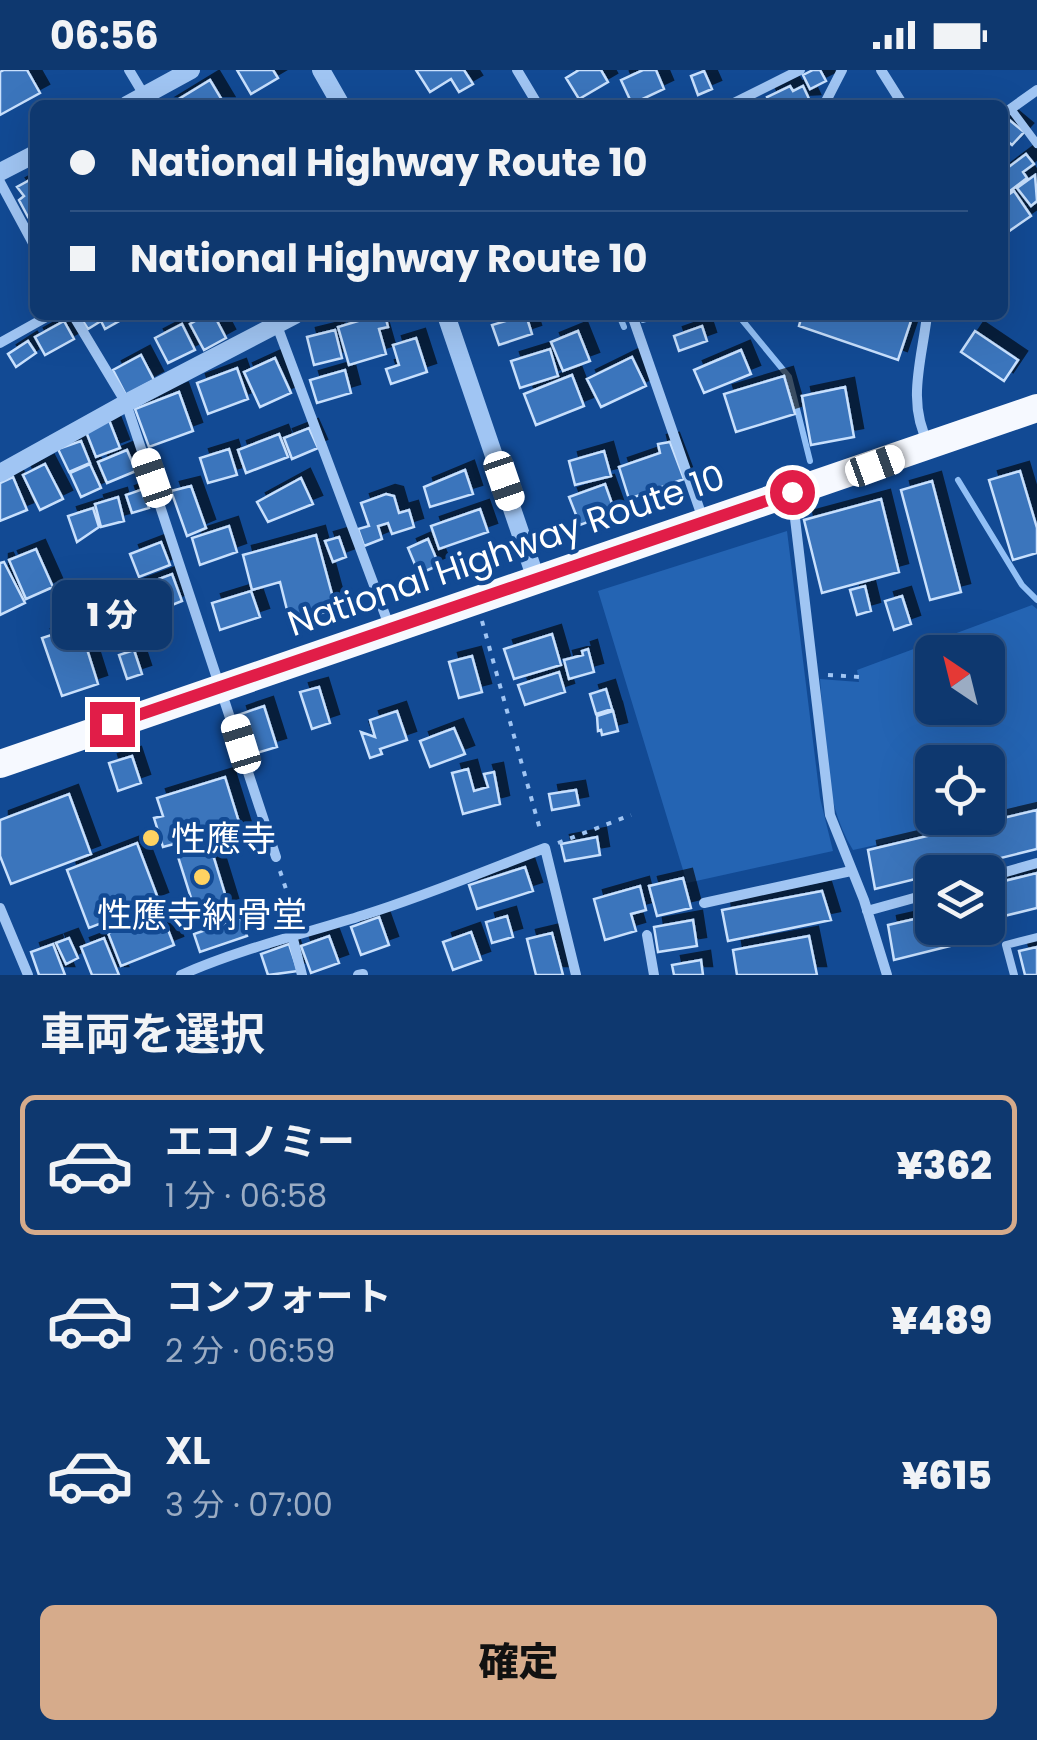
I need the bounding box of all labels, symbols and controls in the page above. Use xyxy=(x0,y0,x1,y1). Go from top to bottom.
text: 06:56 xyxy=(50,9,159,62)
text: National Highway Route 10 xyxy=(130,136,648,189)
text: National Highway Route 10 xyxy=(130,232,648,285)
car xyxy=(842,442,908,490)
car xyxy=(128,445,176,511)
car xyxy=(480,448,528,514)
street label: National Highway Route 10 xyxy=(281,452,731,648)
route start xyxy=(770,470,815,515)
callout: 1 分 xyxy=(52,579,172,649)
text: 1 分 xyxy=(87,592,137,637)
north arrow xyxy=(915,635,1005,725)
map controls xyxy=(915,635,1005,945)
route end xyxy=(90,702,135,747)
car xyxy=(218,711,264,777)
button: locate xyxy=(915,745,1005,835)
place label: 性應寺 xyxy=(171,814,276,863)
marker: 性應寺 xyxy=(140,827,162,849)
button: layers xyxy=(915,855,1005,945)
marker: 性應寺納骨堂 xyxy=(191,866,213,888)
place label: 性應寺納骨堂 xyxy=(97,890,307,939)
text: 車両を選択 xyxy=(40,1003,265,1066)
text: エコノミー xyxy=(165,1115,355,1168)
icon: car xyxy=(45,1120,135,1210)
text: ¥362 xyxy=(896,1139,992,1192)
text: 1 分 · 06:58 xyxy=(165,1173,327,1218)
text: コンフォート xyxy=(165,1270,392,1323)
icon: car xyxy=(45,1275,135,1365)
text: ¥489 xyxy=(891,1294,992,1347)
text: 2 分 · 06:59 xyxy=(165,1328,335,1373)
text: XL xyxy=(165,1424,210,1477)
icon: car xyxy=(45,1430,135,1520)
text: ¥615 xyxy=(902,1449,992,1502)
text: 3 分 · 07:00 xyxy=(165,1482,333,1527)
button: 確定 xyxy=(40,1605,997,1720)

